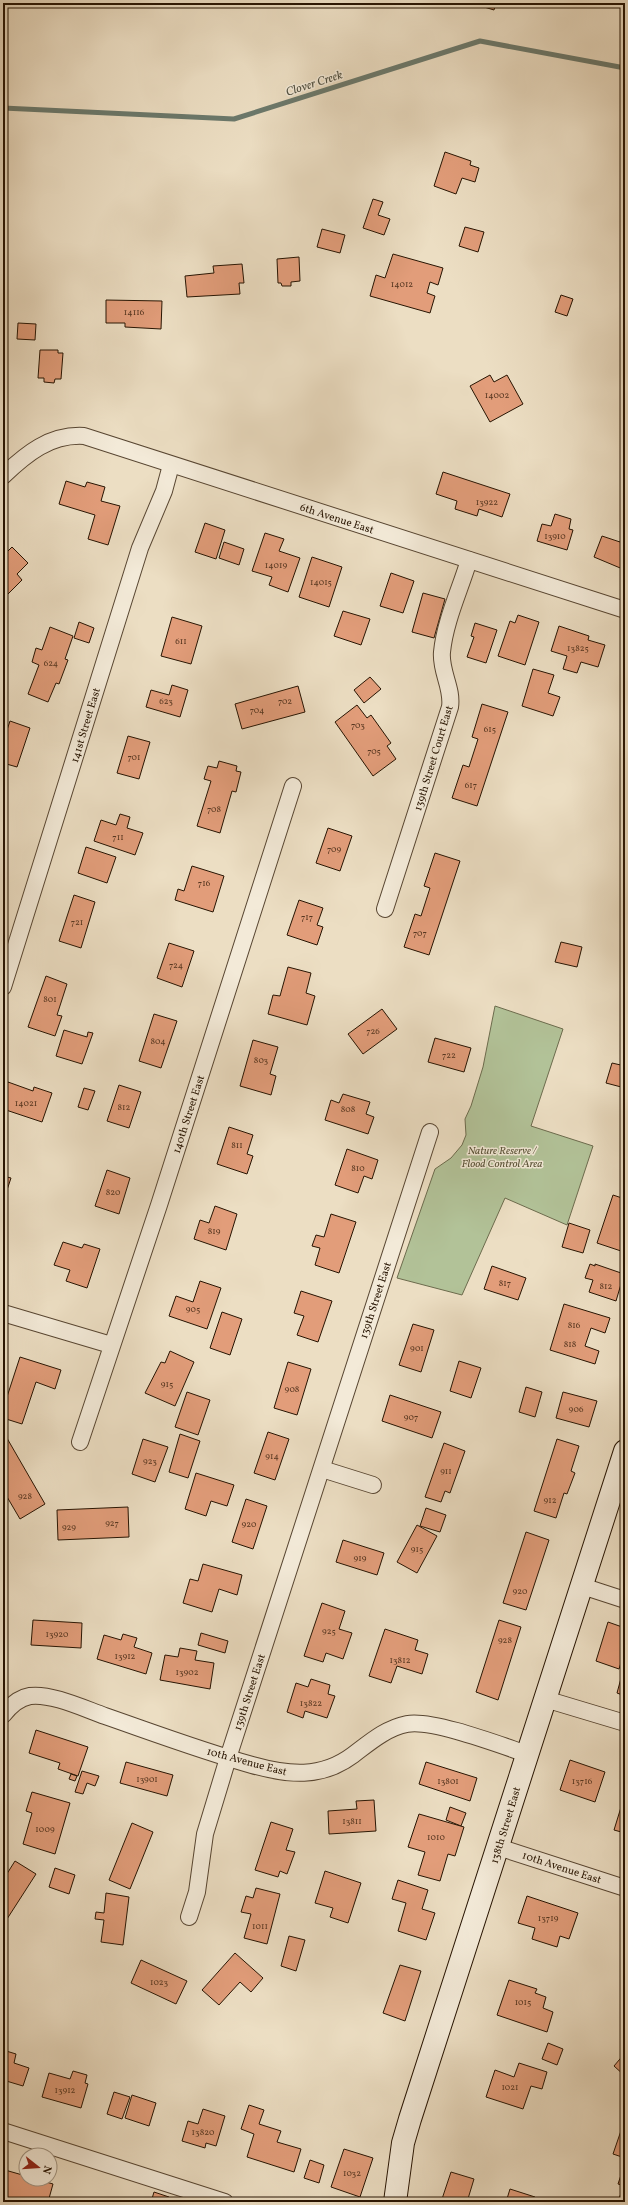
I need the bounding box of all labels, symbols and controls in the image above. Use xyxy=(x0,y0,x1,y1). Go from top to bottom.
water label: Clover Creek xyxy=(284,67,345,101)
house number: 14012 xyxy=(391,278,413,291)
house number: 14116 xyxy=(124,306,145,319)
house number: 14002 xyxy=(485,389,509,402)
house number: 13922 xyxy=(476,496,498,509)
street label: 6th Avenue East xyxy=(298,500,376,539)
house number: 13910 xyxy=(544,530,566,543)
house number: 14019 xyxy=(265,559,287,572)
house number: 14015 xyxy=(310,576,332,589)
house number: 611 xyxy=(175,635,187,648)
house number: 13825 xyxy=(567,642,589,655)
house number: 624 xyxy=(44,657,58,670)
street label: 141st Street East xyxy=(68,686,105,765)
house number: 623 xyxy=(159,695,173,708)
house number: 702 xyxy=(278,695,292,708)
house number: 704 xyxy=(250,704,264,717)
street label: 139th Street Court East xyxy=(411,704,458,813)
house number: 703 xyxy=(351,719,365,732)
house number: 615 xyxy=(484,723,496,736)
house number: 705 xyxy=(367,745,381,758)
house number: 701 xyxy=(128,751,140,764)
house number: 617 xyxy=(465,779,477,792)
house number: 708 xyxy=(207,803,221,816)
house number: 711 xyxy=(112,831,124,844)
house number: 709 xyxy=(327,843,341,856)
house number: 716 xyxy=(198,877,211,890)
house number: 717 xyxy=(301,911,313,924)
house number: 721 xyxy=(71,916,83,929)
house number: 707 xyxy=(413,927,427,940)
house number: 724 xyxy=(169,959,183,972)
house number: 801 xyxy=(43,993,57,1006)
house number: 726 xyxy=(366,1025,380,1038)
house number: 804 xyxy=(150,1035,166,1048)
house number: 722 xyxy=(442,1049,456,1062)
house number: 803 xyxy=(254,1054,269,1067)
street label: 140th Street East xyxy=(170,1073,209,1156)
house number: 14021 xyxy=(15,1097,37,1110)
house number: 812 xyxy=(118,1101,131,1114)
house number: 808 xyxy=(341,1103,356,1116)
house number: 811 xyxy=(231,1139,243,1152)
park label: Nature Reserve / Flood Control Area xyxy=(462,1144,542,1172)
house number: 810 xyxy=(351,1162,365,1175)
house number: 820 xyxy=(106,1186,121,1199)
house number: 819 xyxy=(208,1225,221,1238)
street label: 139th Street East xyxy=(357,1260,396,1341)
house number: 817 xyxy=(499,1277,511,1290)
house number: 812 xyxy=(600,1280,613,1293)
house number: 905 xyxy=(186,1303,200,1316)
house number: 816 xyxy=(568,1319,581,1332)
house number: 818 xyxy=(564,1338,577,1351)
house number: 901 xyxy=(410,1342,424,1355)
house number: 915 xyxy=(161,1378,173,1391)
house number: 908 xyxy=(285,1383,300,1396)
house number: 906 xyxy=(569,1403,584,1416)
house number: 907 xyxy=(404,1411,418,1424)
house number: 914 xyxy=(265,1450,279,1463)
house number: 923 xyxy=(143,1455,157,1468)
house number: 911 xyxy=(440,1465,452,1478)
house number: 928 xyxy=(18,1490,32,1503)
house number: 912 xyxy=(544,1494,557,1507)
house number: 927 xyxy=(105,1517,119,1530)
house number: 920 xyxy=(242,1518,257,1531)
house number: 929 xyxy=(62,1521,76,1534)
house number: 915 xyxy=(411,1543,423,1556)
house number: 919 xyxy=(354,1552,367,1565)
house number: 920 xyxy=(513,1585,528,1598)
house number: 925 xyxy=(322,1625,336,1638)
house number: 13920 xyxy=(46,1628,69,1641)
house number: 928 xyxy=(498,1634,512,1647)
house number: 13912 xyxy=(115,1650,136,1663)
street label: 139th Street East xyxy=(231,1652,270,1733)
house number: 13812 xyxy=(389,1654,411,1667)
house number: 13902 xyxy=(175,1666,199,1679)
house number: 13822 xyxy=(300,1697,322,1710)
street label: 10th Avenue East xyxy=(205,1745,288,1780)
house number: 13901 xyxy=(136,1773,158,1786)
house number: 13801 xyxy=(437,1775,459,1788)
house number: 13716 xyxy=(572,1775,593,1788)
street label: 138th Street East xyxy=(488,1785,525,1866)
house number: 13811 xyxy=(342,1815,362,1828)
house number: 1009 xyxy=(35,1823,55,1836)
house number: 1010 xyxy=(427,1831,445,1844)
street label: 10th Avenue East xyxy=(520,1849,603,1888)
house number: 13719 xyxy=(538,1912,559,1925)
house number: 1011 xyxy=(252,1920,268,1933)
house number: 1023 xyxy=(150,1976,168,1989)
house number: 1015 xyxy=(515,1996,531,2009)
house number: 1021 xyxy=(501,2081,519,2094)
house number: 13912 xyxy=(55,2084,76,2097)
house number: 13820 xyxy=(192,2126,215,2139)
north arrow xyxy=(18,2147,58,2187)
text: N xyxy=(38,2163,54,2176)
house number: 1032 xyxy=(343,2167,361,2180)

